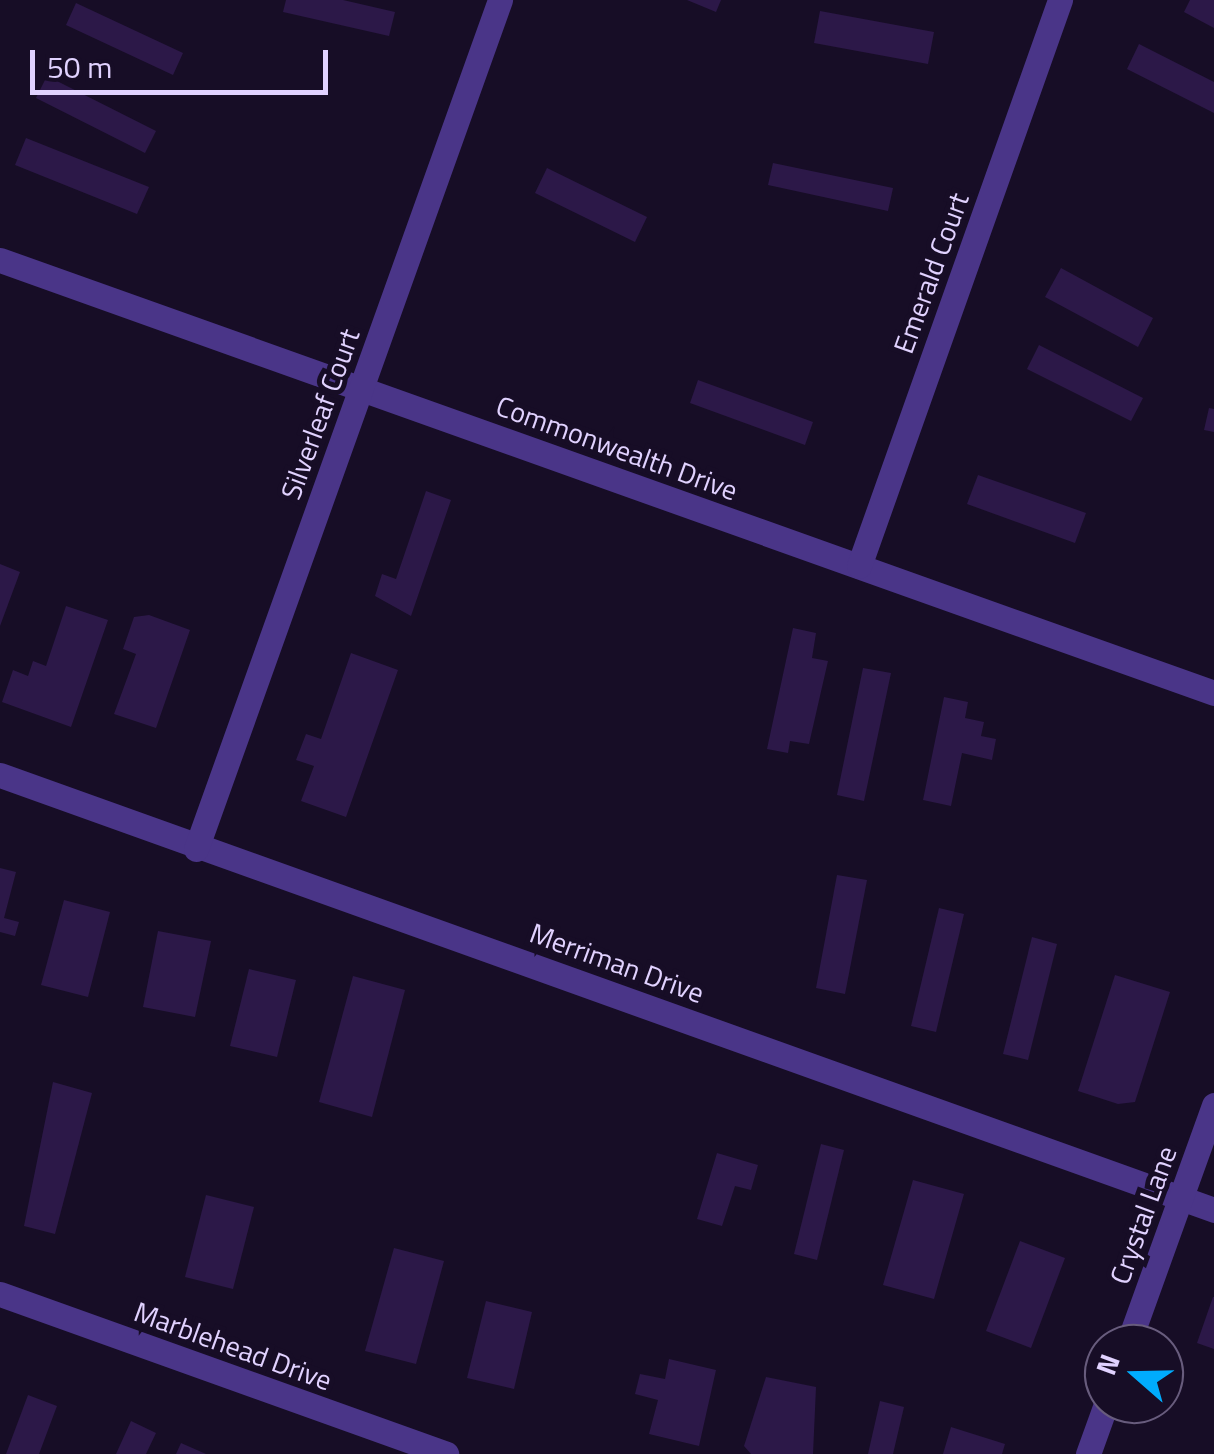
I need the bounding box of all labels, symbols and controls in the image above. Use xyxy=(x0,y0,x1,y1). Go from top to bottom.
scale bar xyxy=(35,30,332,92)
text: 50 m xyxy=(47,44,112,90)
street label: Emerald Court xyxy=(886,188,976,358)
street label: Silverleaf Court xyxy=(274,324,366,504)
street label: Commonwealth Drive xyxy=(492,389,742,507)
street label: Merriman Drive xyxy=(525,916,709,1010)
street label: Crystal Lane xyxy=(1103,1141,1183,1289)
street label: Marblehead Drive xyxy=(130,1295,336,1397)
north arrow xyxy=(1084,1324,1184,1424)
text: N xyxy=(1084,1348,1131,1381)

